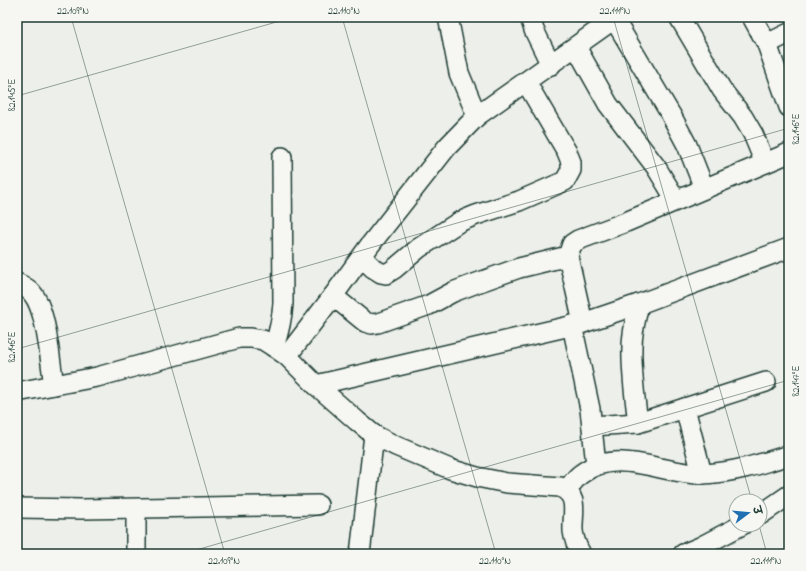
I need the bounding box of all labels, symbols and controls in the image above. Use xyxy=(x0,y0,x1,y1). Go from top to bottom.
text: 22.109°N xyxy=(57,4,89,19)
text: 22.110°N xyxy=(328,4,360,19)
text: 22.111°N xyxy=(600,4,631,19)
text: 82.145°E xyxy=(5,79,20,111)
text: 82.146°E xyxy=(789,113,804,145)
text: 82.146°E xyxy=(5,331,20,363)
text: 82.147°E xyxy=(789,366,804,396)
north arrow xyxy=(728,493,768,533)
text: उ xyxy=(748,504,766,518)
text: 22.109°N xyxy=(208,554,240,569)
text: 22.110°N xyxy=(479,554,511,569)
text: 22.111°N xyxy=(751,554,782,569)

